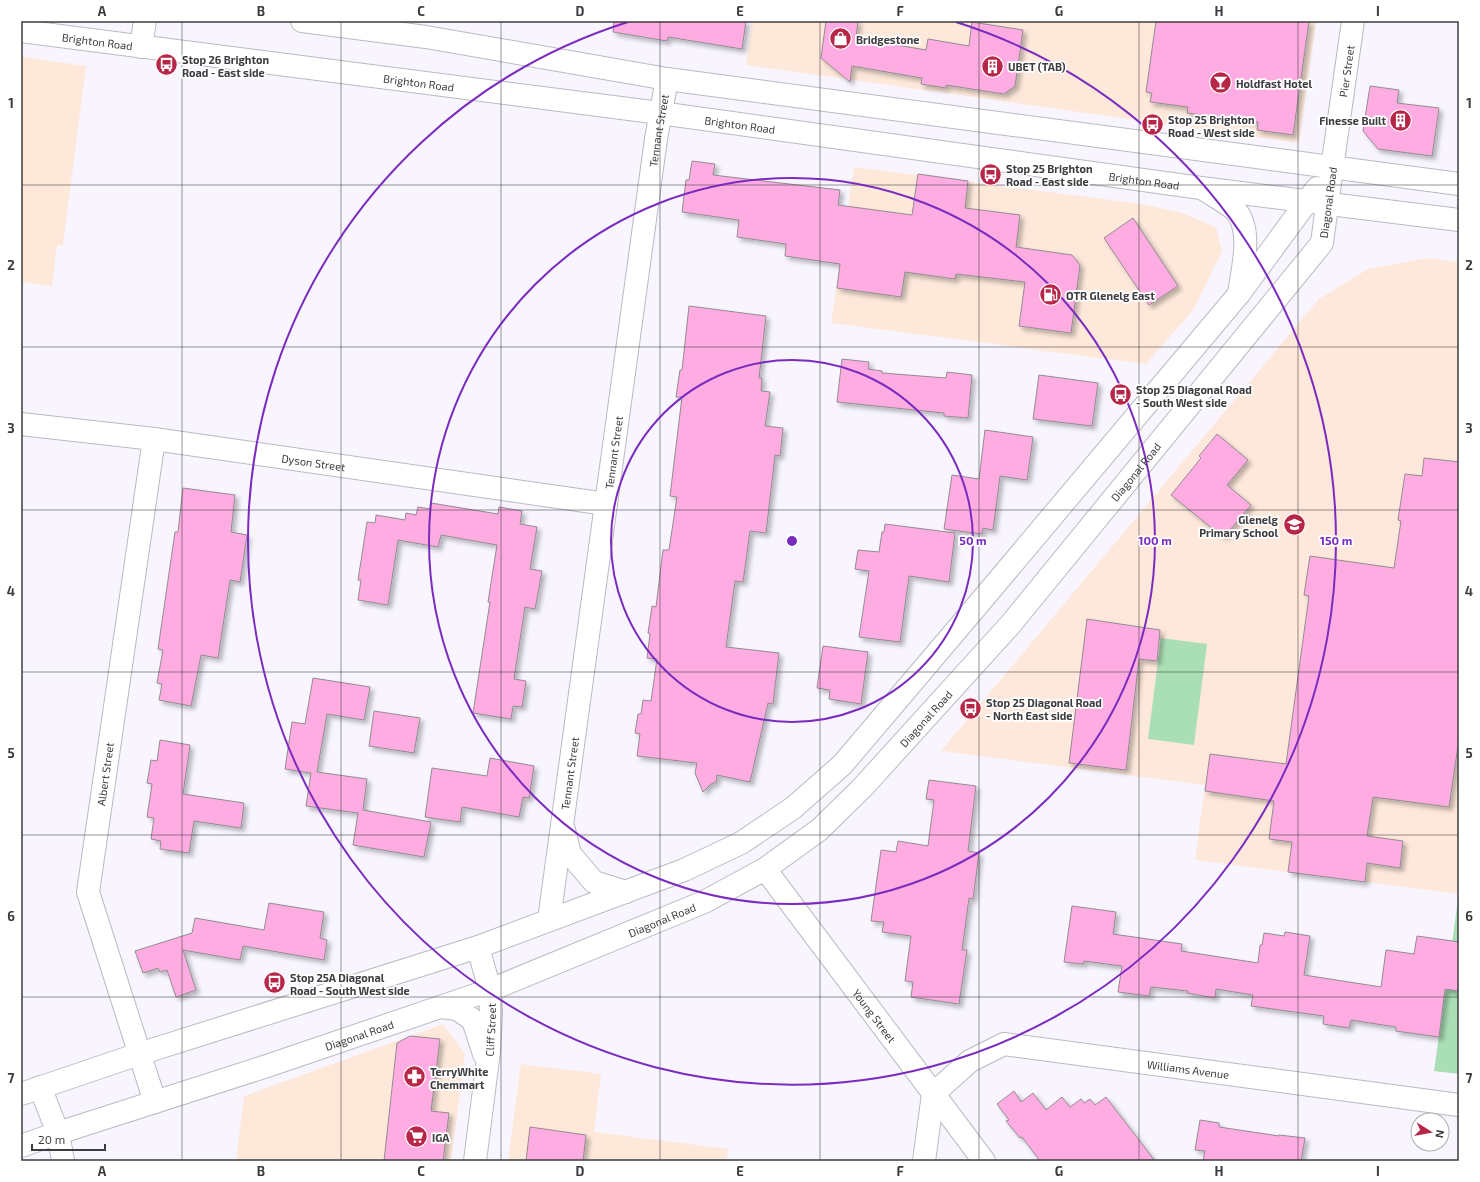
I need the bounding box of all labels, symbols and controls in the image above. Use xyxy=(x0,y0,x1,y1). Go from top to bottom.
text: A xyxy=(98,3,107,19)
text: B xyxy=(257,3,265,19)
text: C xyxy=(417,3,425,19)
text: D xyxy=(576,3,585,19)
text: E xyxy=(736,3,744,19)
text: F xyxy=(896,3,904,19)
text: G xyxy=(1055,3,1063,19)
text: H xyxy=(1215,3,1224,19)
text: I xyxy=(1376,3,1380,19)
shop icon: Bridgestone xyxy=(827,26,853,52)
street label: Brighton Road xyxy=(61,30,134,52)
place label: Bridgestone xyxy=(856,33,920,46)
street label: Pier Street xyxy=(1336,44,1356,98)
bus stop icon: Stop 26 Brighton Road - East side xyxy=(154,52,180,78)
place label: Stop 26 Brighton Road - East side xyxy=(182,53,269,79)
building icon: UBET (TAB) xyxy=(979,53,1005,79)
place label: UBET (TAB) xyxy=(1008,60,1066,73)
bar icon: Holdfast Hotel xyxy=(1208,70,1234,96)
street label: Brighton Road xyxy=(383,71,455,93)
place label: Holdfast Hotel xyxy=(1236,77,1312,90)
street label: Tennant Street xyxy=(646,93,671,168)
text: 1 xyxy=(8,95,14,111)
text: 1 xyxy=(1466,95,1472,111)
building icon: Finesse Built xyxy=(1388,107,1414,133)
bus stop icon: Stop 25 Brighton Road - West side xyxy=(1139,112,1165,138)
street label: Brighton Road xyxy=(704,113,776,135)
place label: Stop 25 Brighton Road - West side xyxy=(1168,113,1255,139)
place label: Finesse Built xyxy=(1319,114,1386,127)
bus stop icon: Stop 25 Brighton Road - East side xyxy=(977,161,1003,187)
place label: Stop 25 Brighton Road - East side xyxy=(1006,162,1093,188)
street label: Diagonal Road xyxy=(1316,166,1339,239)
street label: Brighton Road xyxy=(1108,169,1180,191)
text: 2 xyxy=(7,257,15,273)
text: 2 xyxy=(1465,257,1473,273)
fuel station icon: OTR Glenelg East xyxy=(1037,282,1063,308)
place label: OTR Glenelg East xyxy=(1066,289,1155,302)
bus stop icon: Stop 25 Diagonal Road - South West side xyxy=(1107,382,1133,408)
place label: Stop 25 Diagonal Road - South West side xyxy=(1136,383,1252,409)
street label: Tennant Street xyxy=(602,415,625,490)
text: 3 xyxy=(7,420,15,436)
text: 3 xyxy=(1465,420,1473,436)
street label: Diagonal Road xyxy=(1108,440,1163,503)
street label: Dyson Street xyxy=(281,451,346,473)
school or university icon: Glenelg Primary School xyxy=(1281,512,1307,538)
place label: Glenelg Primary School xyxy=(1199,513,1279,540)
text: 50 m xyxy=(959,533,987,547)
text: 100 m xyxy=(1138,533,1172,547)
text: 150 m xyxy=(1320,533,1352,547)
centre of rings xyxy=(785,534,799,548)
text: 4 xyxy=(7,583,15,599)
text: 4 xyxy=(1465,583,1473,599)
street label: Diagonal Road xyxy=(896,687,954,749)
bus stop icon: Stop 25 Diagonal Road - North East side xyxy=(957,695,983,721)
place label: Stop 25 Diagonal Road - North East side xyxy=(986,696,1102,722)
street label: Tennant Street xyxy=(558,736,581,811)
street label: Albert Street xyxy=(94,741,116,807)
text: 5 xyxy=(7,745,15,761)
text: 5 xyxy=(1465,745,1473,761)
street label: Diagonal Road xyxy=(626,900,697,939)
text: 6 xyxy=(7,908,15,924)
text: 6 xyxy=(1465,908,1473,924)
bus stop icon: Stop 25A Diagonal Road - South West side xyxy=(261,970,287,996)
place label: Stop 25A Diagonal Road - South West side xyxy=(290,971,410,997)
street label: Young Street xyxy=(850,986,899,1045)
street label: Cliff Street xyxy=(482,1003,498,1057)
street label: Diagonal Road xyxy=(323,1017,395,1052)
street label: Williams Avenue xyxy=(1146,1057,1230,1081)
pharmacy icon: TerryWhite Chemmart xyxy=(401,1064,427,1090)
place label: TerryWhite Chemmart xyxy=(430,1065,488,1091)
text: 7 xyxy=(8,1070,15,1086)
text: 7 xyxy=(1466,1070,1473,1086)
north arrow xyxy=(1410,1112,1450,1152)
supermarket icon: IGA xyxy=(404,1124,430,1150)
scale bar xyxy=(32,1126,105,1152)
text: N xyxy=(1433,1129,1447,1139)
place label: IGA xyxy=(432,1131,450,1144)
text: 20 m xyxy=(38,1132,65,1146)
text: A xyxy=(98,1163,107,1179)
text: B xyxy=(257,1163,265,1179)
text: C xyxy=(417,1163,425,1179)
text: D xyxy=(576,1163,585,1179)
text: E xyxy=(736,1163,744,1179)
text: F xyxy=(896,1163,904,1179)
text: G xyxy=(1055,1163,1063,1179)
text: H xyxy=(1215,1163,1224,1179)
text: I xyxy=(1376,1163,1380,1179)

